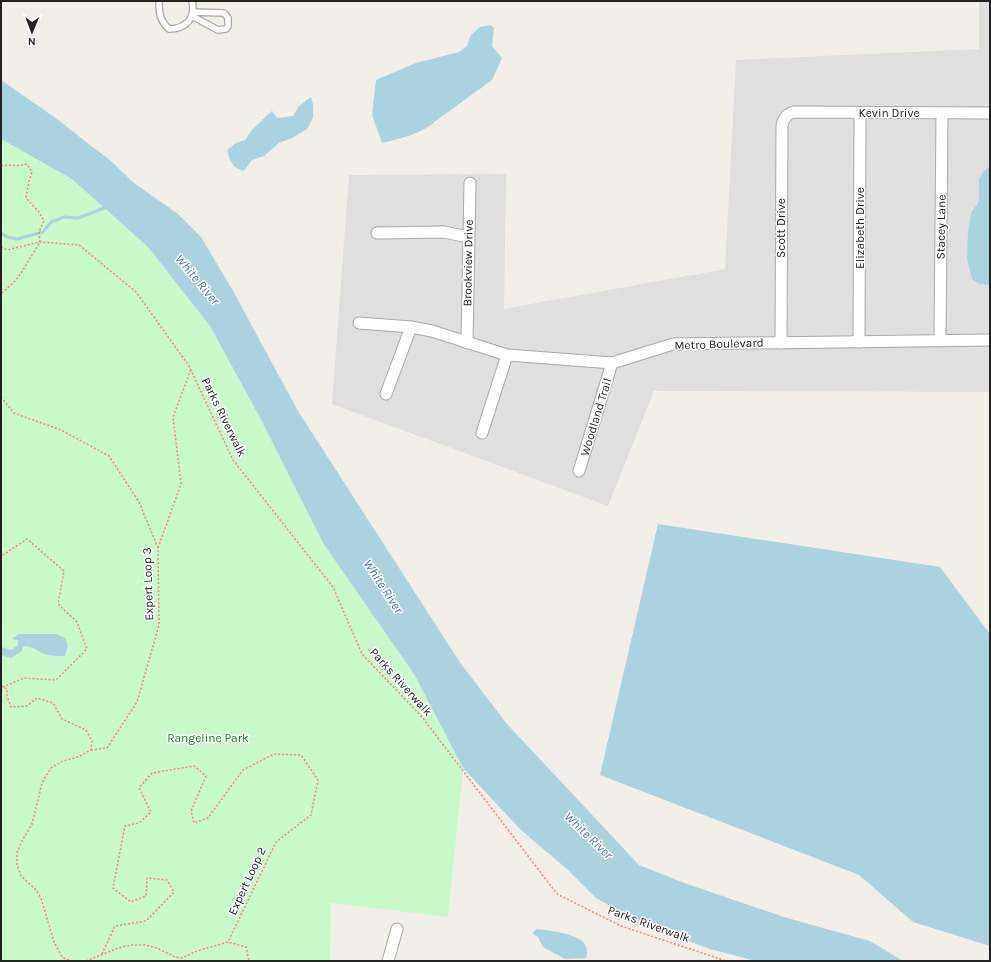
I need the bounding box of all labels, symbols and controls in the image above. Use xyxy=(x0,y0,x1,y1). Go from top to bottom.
north arrow xyxy=(12,12,52,52)
text: N xyxy=(28,35,36,48)
street label: Kevin Drive xyxy=(858,106,920,120)
street label: Elizabeth Drive xyxy=(853,187,867,269)
street label: Stacey Lane xyxy=(933,194,949,260)
street label: Scott Drive xyxy=(774,198,788,258)
street label: Brookview Drive xyxy=(460,219,476,307)
water label: White River xyxy=(172,251,223,308)
street label: Metro Boulevard xyxy=(674,335,764,353)
street label: Parks Riverwalk xyxy=(199,375,249,459)
street label: Woodland Trail xyxy=(578,376,614,458)
street label: Expert Loop 3 xyxy=(140,547,156,621)
water label: White River xyxy=(361,556,407,616)
street label: Parks Riverwalk xyxy=(367,645,435,719)
park label: Rangeline Park xyxy=(167,731,249,745)
water label: White River xyxy=(561,809,616,862)
street label: Expert Loop 2 xyxy=(225,845,269,917)
street label: Parks Riverwalk xyxy=(606,903,692,945)

